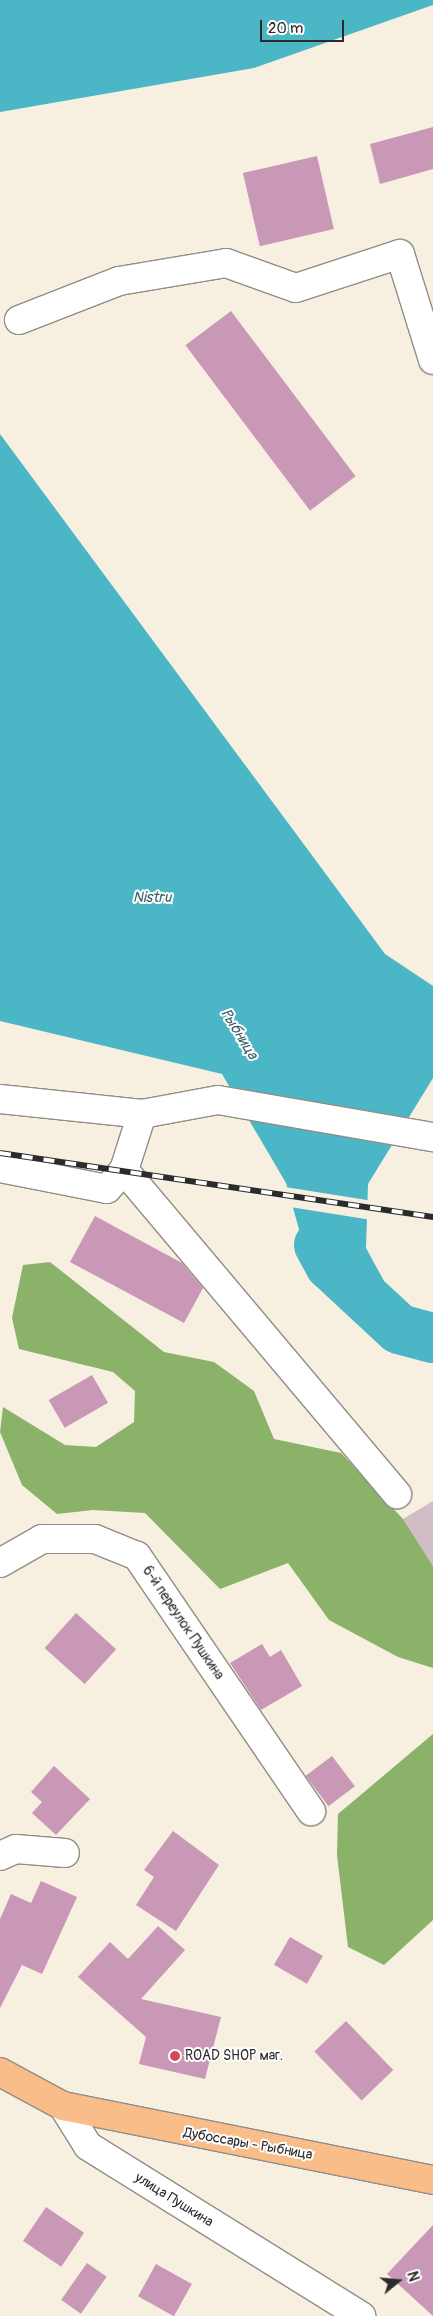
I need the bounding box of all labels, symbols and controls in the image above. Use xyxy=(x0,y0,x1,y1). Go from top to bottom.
scale bar xyxy=(263,10,347,42)
text: 20 m xyxy=(268,19,303,38)
water label: Nistru xyxy=(133,889,171,907)
water label: Рыбница xyxy=(216,1005,262,1063)
street label: 6-й переулок Пушкина xyxy=(139,1563,227,1683)
place label: ROAD SHOP маг. xyxy=(185,2048,283,2064)
marker: ROAD SHOP маг. xyxy=(169,2050,181,2062)
street label: Дубоссары - Рыбница xyxy=(182,2124,314,2164)
street label: улица Пушкина xyxy=(132,2169,216,2231)
north arrow xyxy=(373,2256,423,2306)
text: N xyxy=(403,2269,422,2283)

